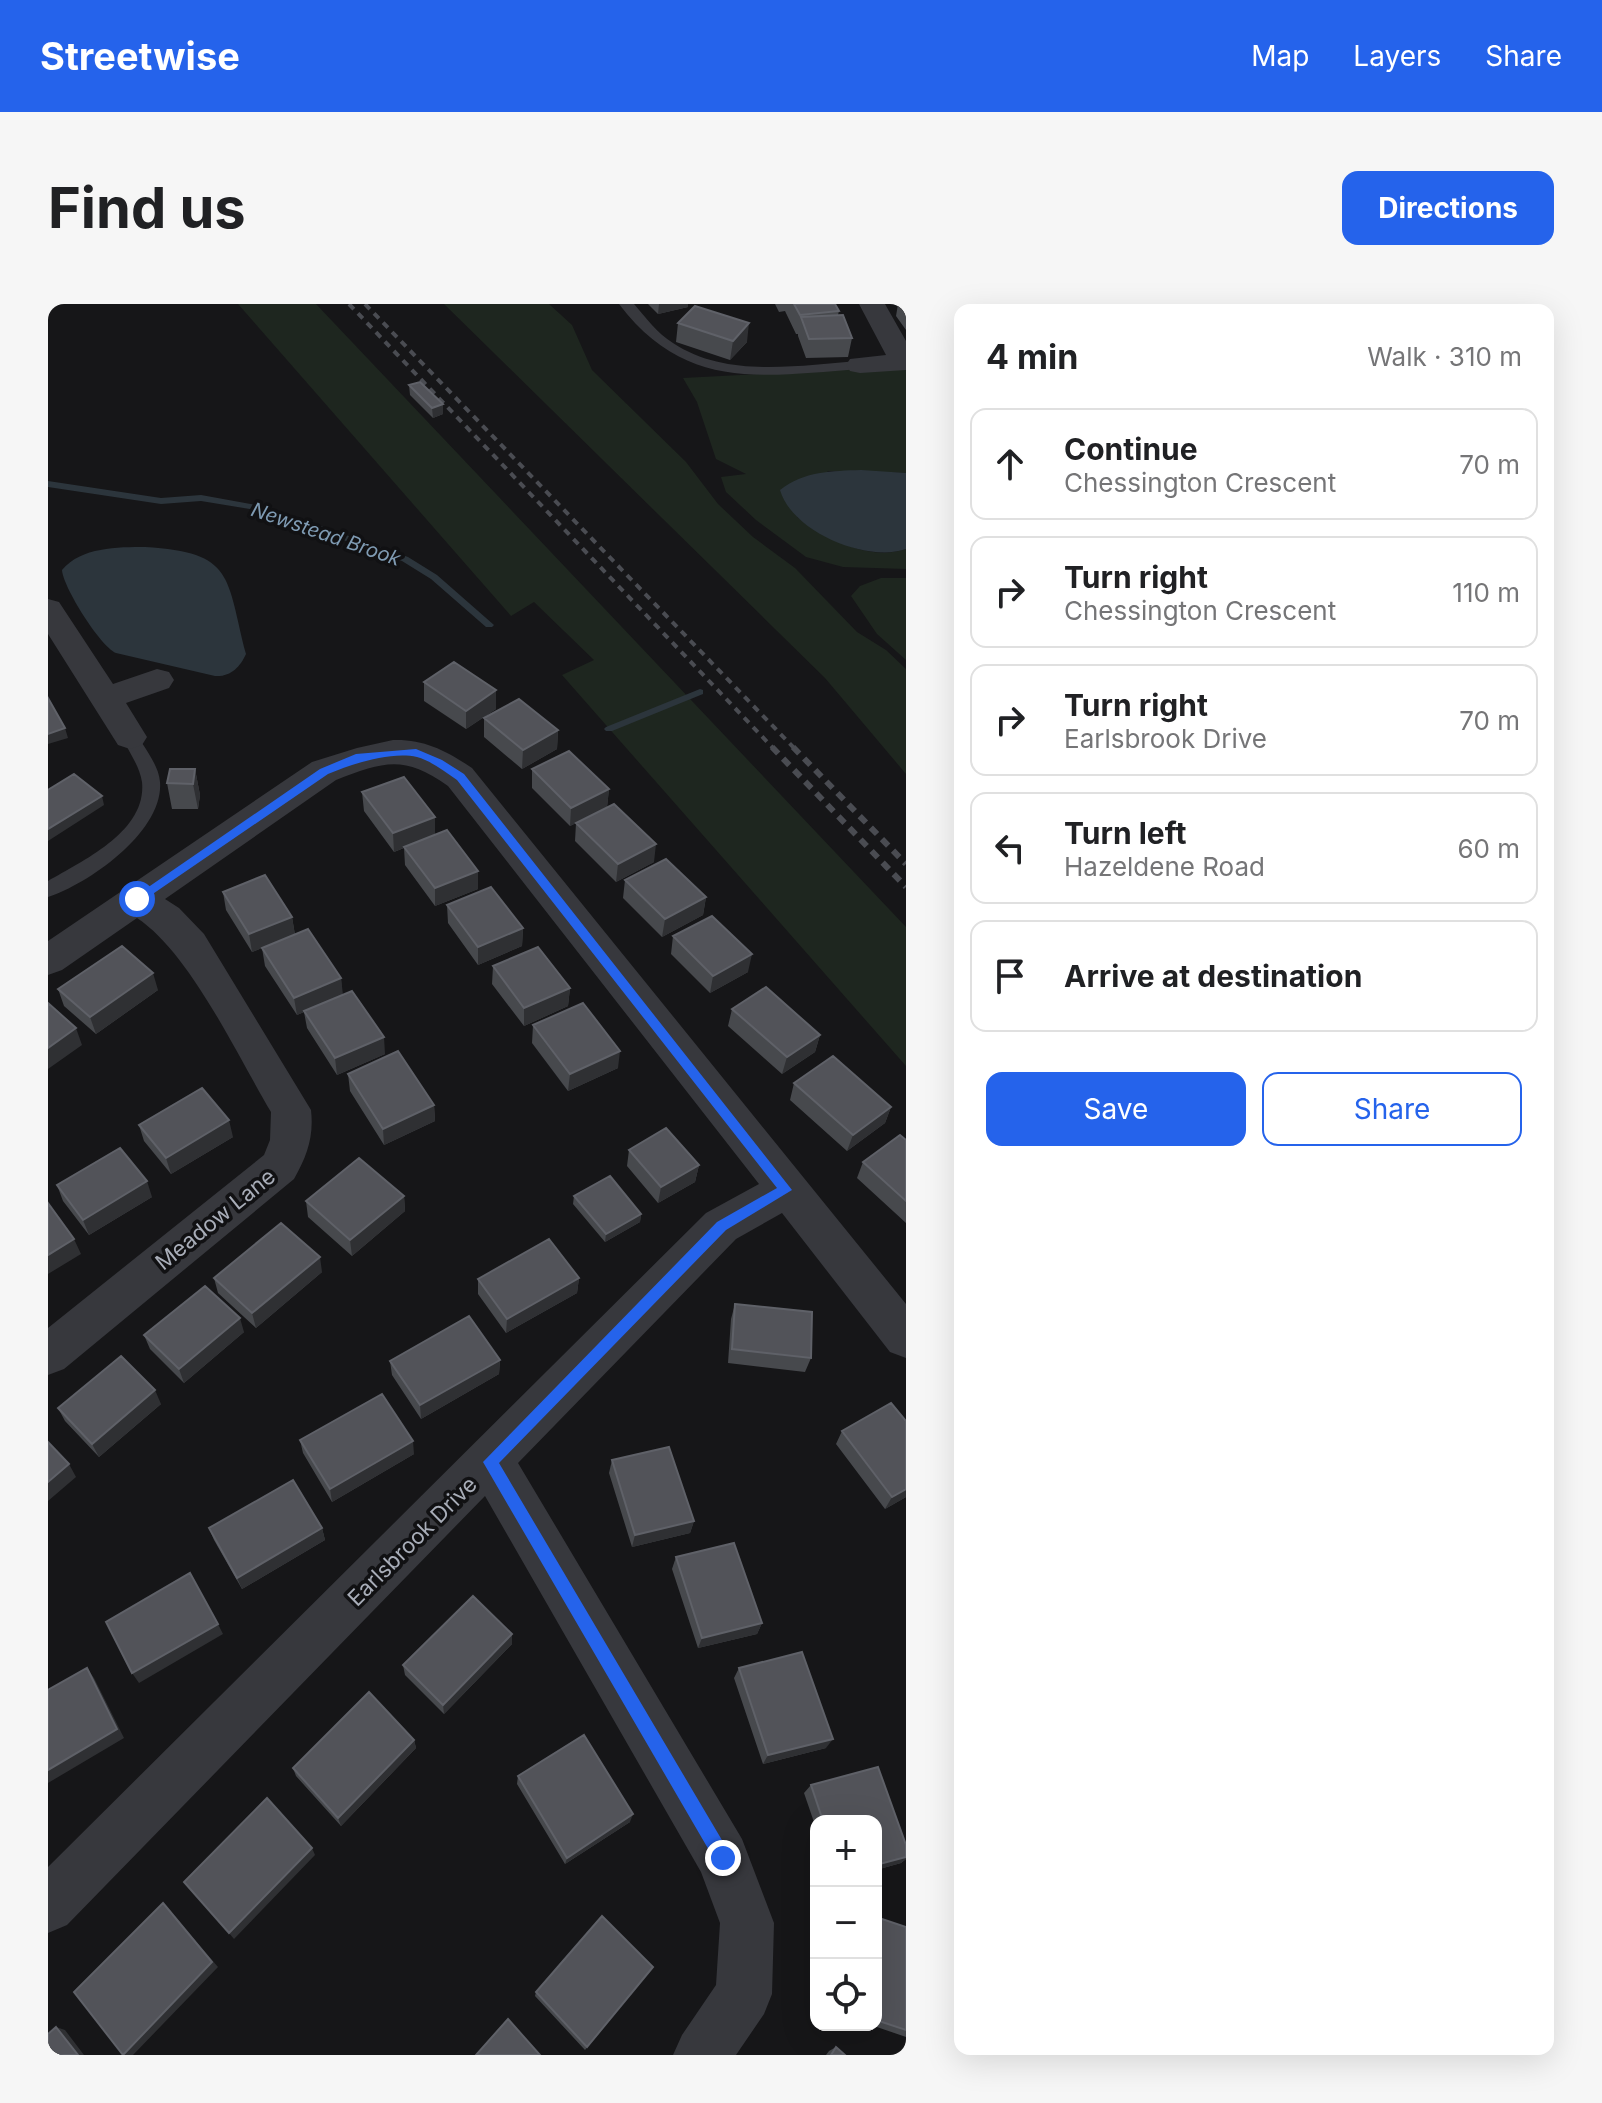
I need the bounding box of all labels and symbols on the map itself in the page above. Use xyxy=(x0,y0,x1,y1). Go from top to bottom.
water label: Newstead Brook xyxy=(248,497,405,571)
route start xyxy=(119,881,155,917)
street label: Meadow Lane xyxy=(150,1163,280,1275)
street label: Earlsbrook Drive xyxy=(342,1471,482,1611)
route end xyxy=(705,1840,741,1876)

